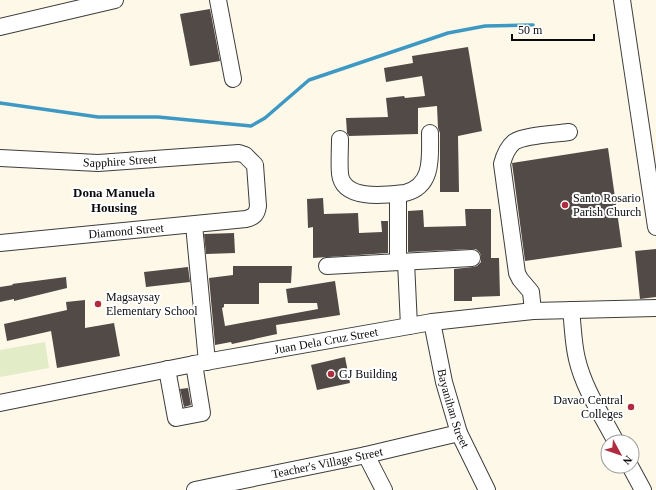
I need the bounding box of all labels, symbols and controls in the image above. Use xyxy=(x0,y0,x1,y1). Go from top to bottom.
scale bar xyxy=(512,16,594,42)
text: 50 m xyxy=(518,23,543,37)
street label: Sapphire Street xyxy=(83,152,158,170)
district label: Dona Manuela Housing xyxy=(73,185,155,215)
place label: Santo Rosario Parish Church xyxy=(573,191,641,219)
marker: Santo Rosario Parish Church xyxy=(560,200,570,210)
street label: Diamond Street xyxy=(88,221,165,241)
place label: Magsaysay Elementary School xyxy=(106,290,198,318)
marker: Magsaysay Elementary School xyxy=(93,299,103,309)
street label: Juan Dela Cruz Street xyxy=(273,325,380,357)
place label: GJ Building xyxy=(339,367,397,381)
street label: Bayanihan Street xyxy=(435,368,473,451)
marker: GJ Building xyxy=(326,369,336,379)
place label: Davao Central Colleges xyxy=(553,393,624,421)
marker: Davao Central Colleges xyxy=(626,402,636,412)
north arrow xyxy=(600,434,640,474)
street label: Teacher's Village Street xyxy=(270,444,385,481)
text: N xyxy=(620,454,635,467)

